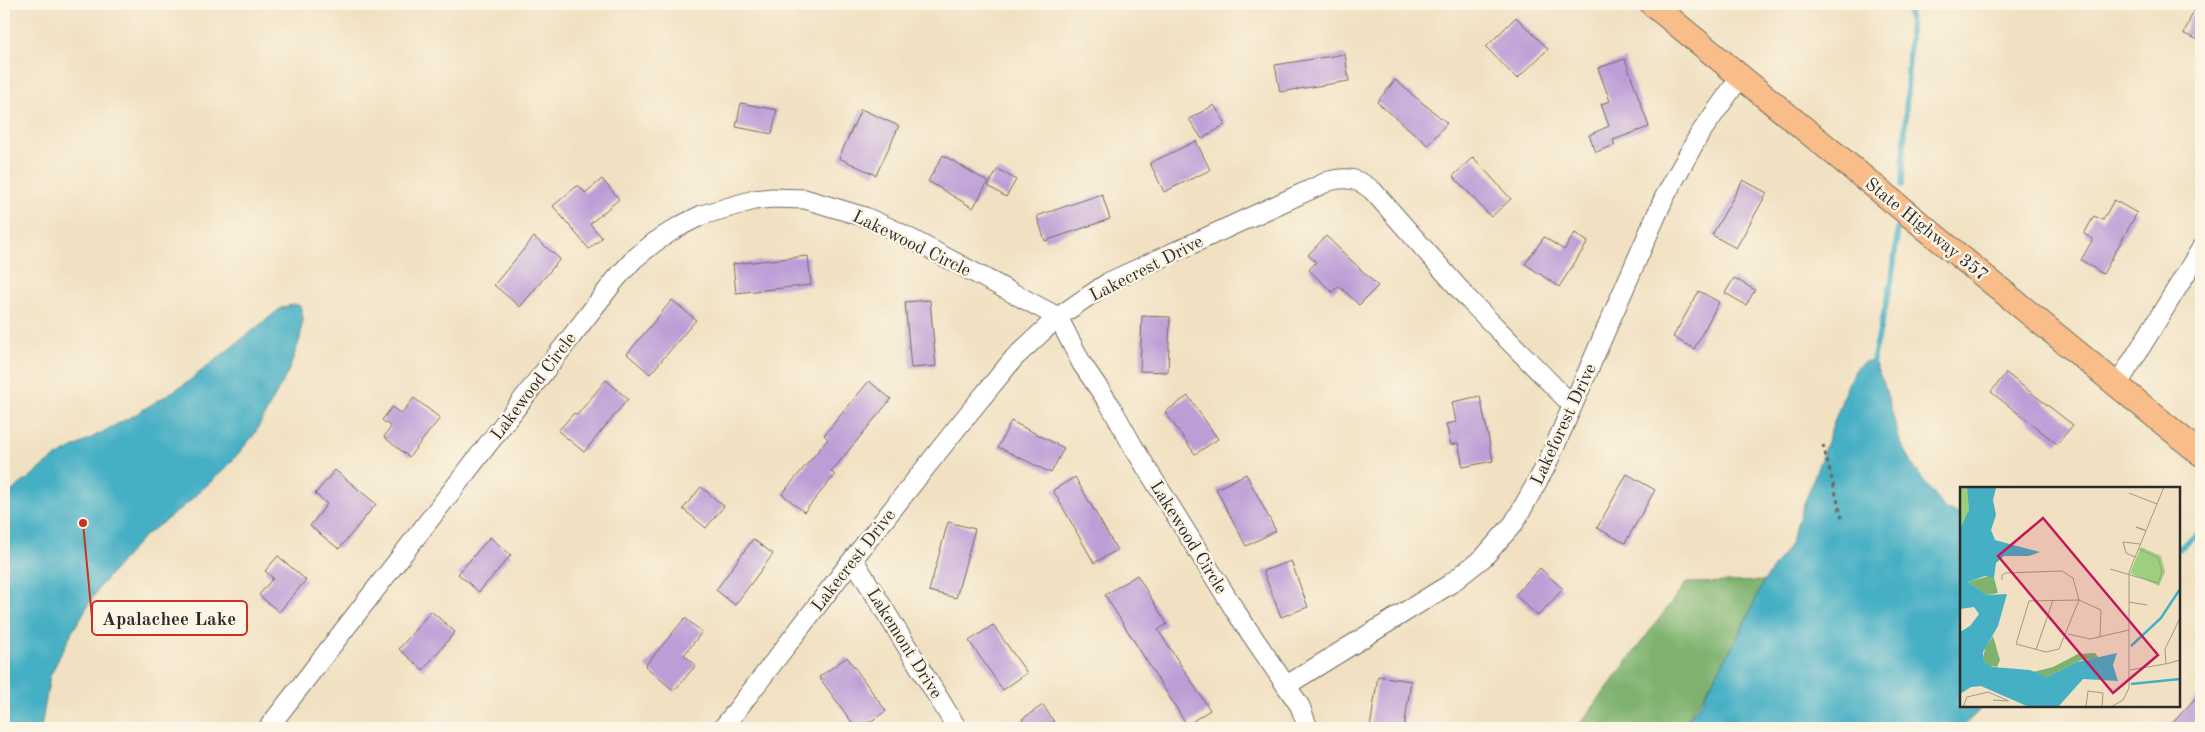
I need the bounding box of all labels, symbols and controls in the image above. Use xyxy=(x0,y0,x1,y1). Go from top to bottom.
street label: State Highway 357 xyxy=(1861,175,1991,285)
street label: Lakewood Circle xyxy=(850,207,974,280)
street label: Lakecrest Drive xyxy=(1087,233,1206,305)
street label: Lakewood Circle xyxy=(488,330,580,444)
street label: Lakeforest Drive xyxy=(1528,361,1600,488)
street label: Lakewood Circle xyxy=(1146,478,1230,597)
inset map xyxy=(1960,487,2180,707)
street label: Lakecrest Drive xyxy=(808,506,899,615)
street label: Lakemont Drive xyxy=(863,585,945,702)
callout: Apalachee Lake xyxy=(92,601,247,635)
text: Apalachee Lake xyxy=(102,611,236,630)

